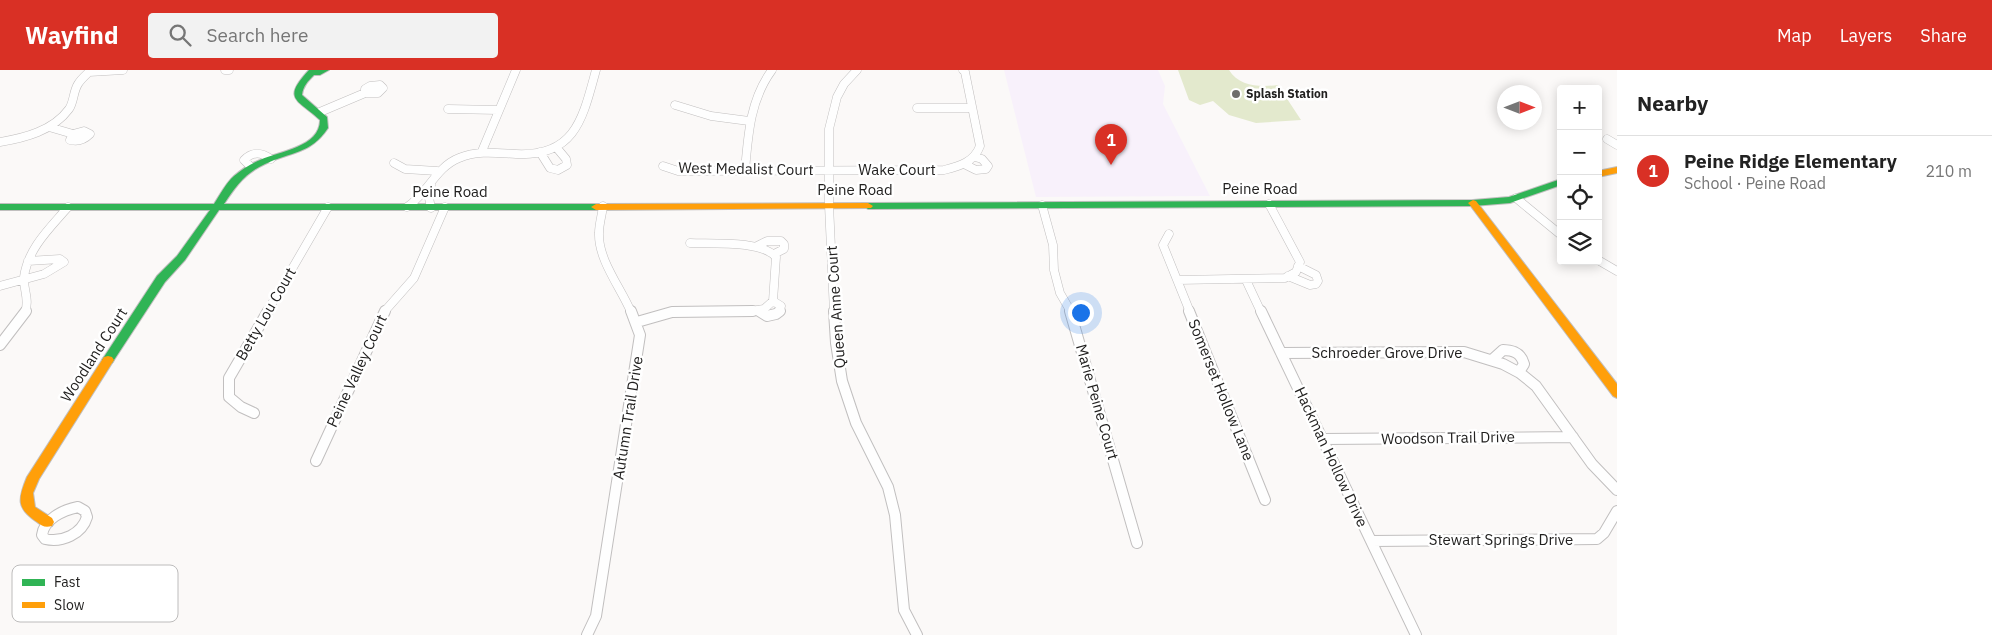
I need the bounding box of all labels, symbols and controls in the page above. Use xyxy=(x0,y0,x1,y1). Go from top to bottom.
search box xyxy=(148,13,498,58)
text: Wayfind xyxy=(25,19,118,51)
icon: search xyxy=(166,21,194,49)
text: Search here xyxy=(206,23,308,47)
text: Map xyxy=(1777,24,1812,47)
text: Layers xyxy=(1840,24,1892,47)
text: Share xyxy=(1920,24,1967,47)
north arrow xyxy=(1497,85,1542,130)
map controls xyxy=(1557,85,1602,265)
button: + xyxy=(1557,85,1602,130)
place label: Splash Station xyxy=(1246,86,1328,101)
marker: Splash Station xyxy=(1230,88,1242,100)
text: Nearby xyxy=(1637,89,1708,117)
pin: 1 xyxy=(1095,124,1127,165)
button: − xyxy=(1557,130,1602,175)
text: Peine Ridge Elementary xyxy=(1684,149,1897,173)
street label: West Medalist Court xyxy=(678,158,814,179)
street label: Wake Court xyxy=(858,160,936,179)
text: 1 xyxy=(1648,161,1658,181)
text: 210 m xyxy=(1925,161,1972,181)
text: School · Peine Road xyxy=(1684,173,1826,193)
button: locate xyxy=(1557,175,1602,220)
street label: Peine Road xyxy=(1222,179,1298,198)
street label: Peine Road xyxy=(817,180,893,199)
street label: Peine Road xyxy=(412,182,488,201)
button: layers xyxy=(1557,220,1602,265)
street label: Queen Anne Court xyxy=(822,245,849,369)
street label: Betty Lou Court xyxy=(231,264,300,364)
your location xyxy=(1068,300,1094,326)
street label: Woodland Court xyxy=(56,304,131,405)
street label: Peine Valley Court xyxy=(322,311,391,430)
street label: Somerset Hollow Lane xyxy=(1184,316,1259,463)
street label: Marie Peine Court xyxy=(1072,342,1123,462)
street label: Schroeder Grove Drive xyxy=(1312,343,1462,362)
street label: Autumn Trail Drive xyxy=(608,355,647,481)
street label: Hackman Hollow Drive xyxy=(1291,384,1372,530)
street label: Woodson Trail Drive xyxy=(1381,427,1515,448)
street label: Stewart Springs Drive xyxy=(1429,530,1573,549)
legend xyxy=(12,565,178,622)
text: Fast xyxy=(54,573,80,591)
text: Slow xyxy=(54,596,85,614)

